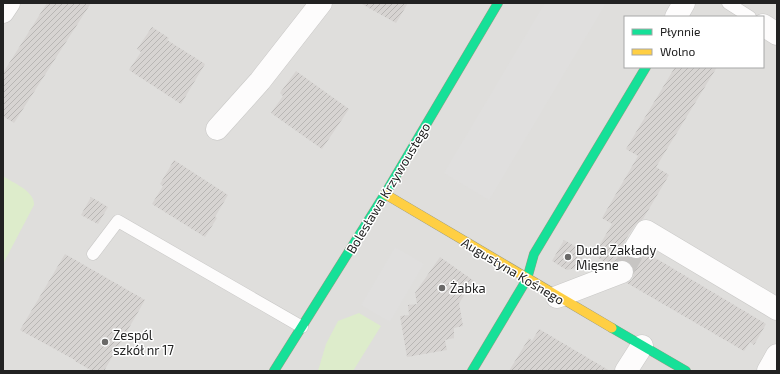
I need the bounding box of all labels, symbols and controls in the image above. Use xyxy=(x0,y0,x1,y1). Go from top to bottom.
legend xyxy=(624,16,764,68)
text: Płynnie xyxy=(660,24,700,38)
text: Wolno xyxy=(660,44,696,58)
street label: Bolesława Krzywoustego xyxy=(343,120,433,256)
street label: Augustyna Kośnego xyxy=(459,234,567,308)
place label: Duda Zakłady Mięsne xyxy=(576,242,656,273)
marker: Duda Zakłady Mięsne xyxy=(563,252,573,262)
place label: Żabka xyxy=(450,280,486,296)
marker: Żabka xyxy=(437,283,447,293)
place label: Zespól szkół nr 17 xyxy=(113,327,174,358)
marker: Zespól szkół nr 17 xyxy=(100,337,110,347)

